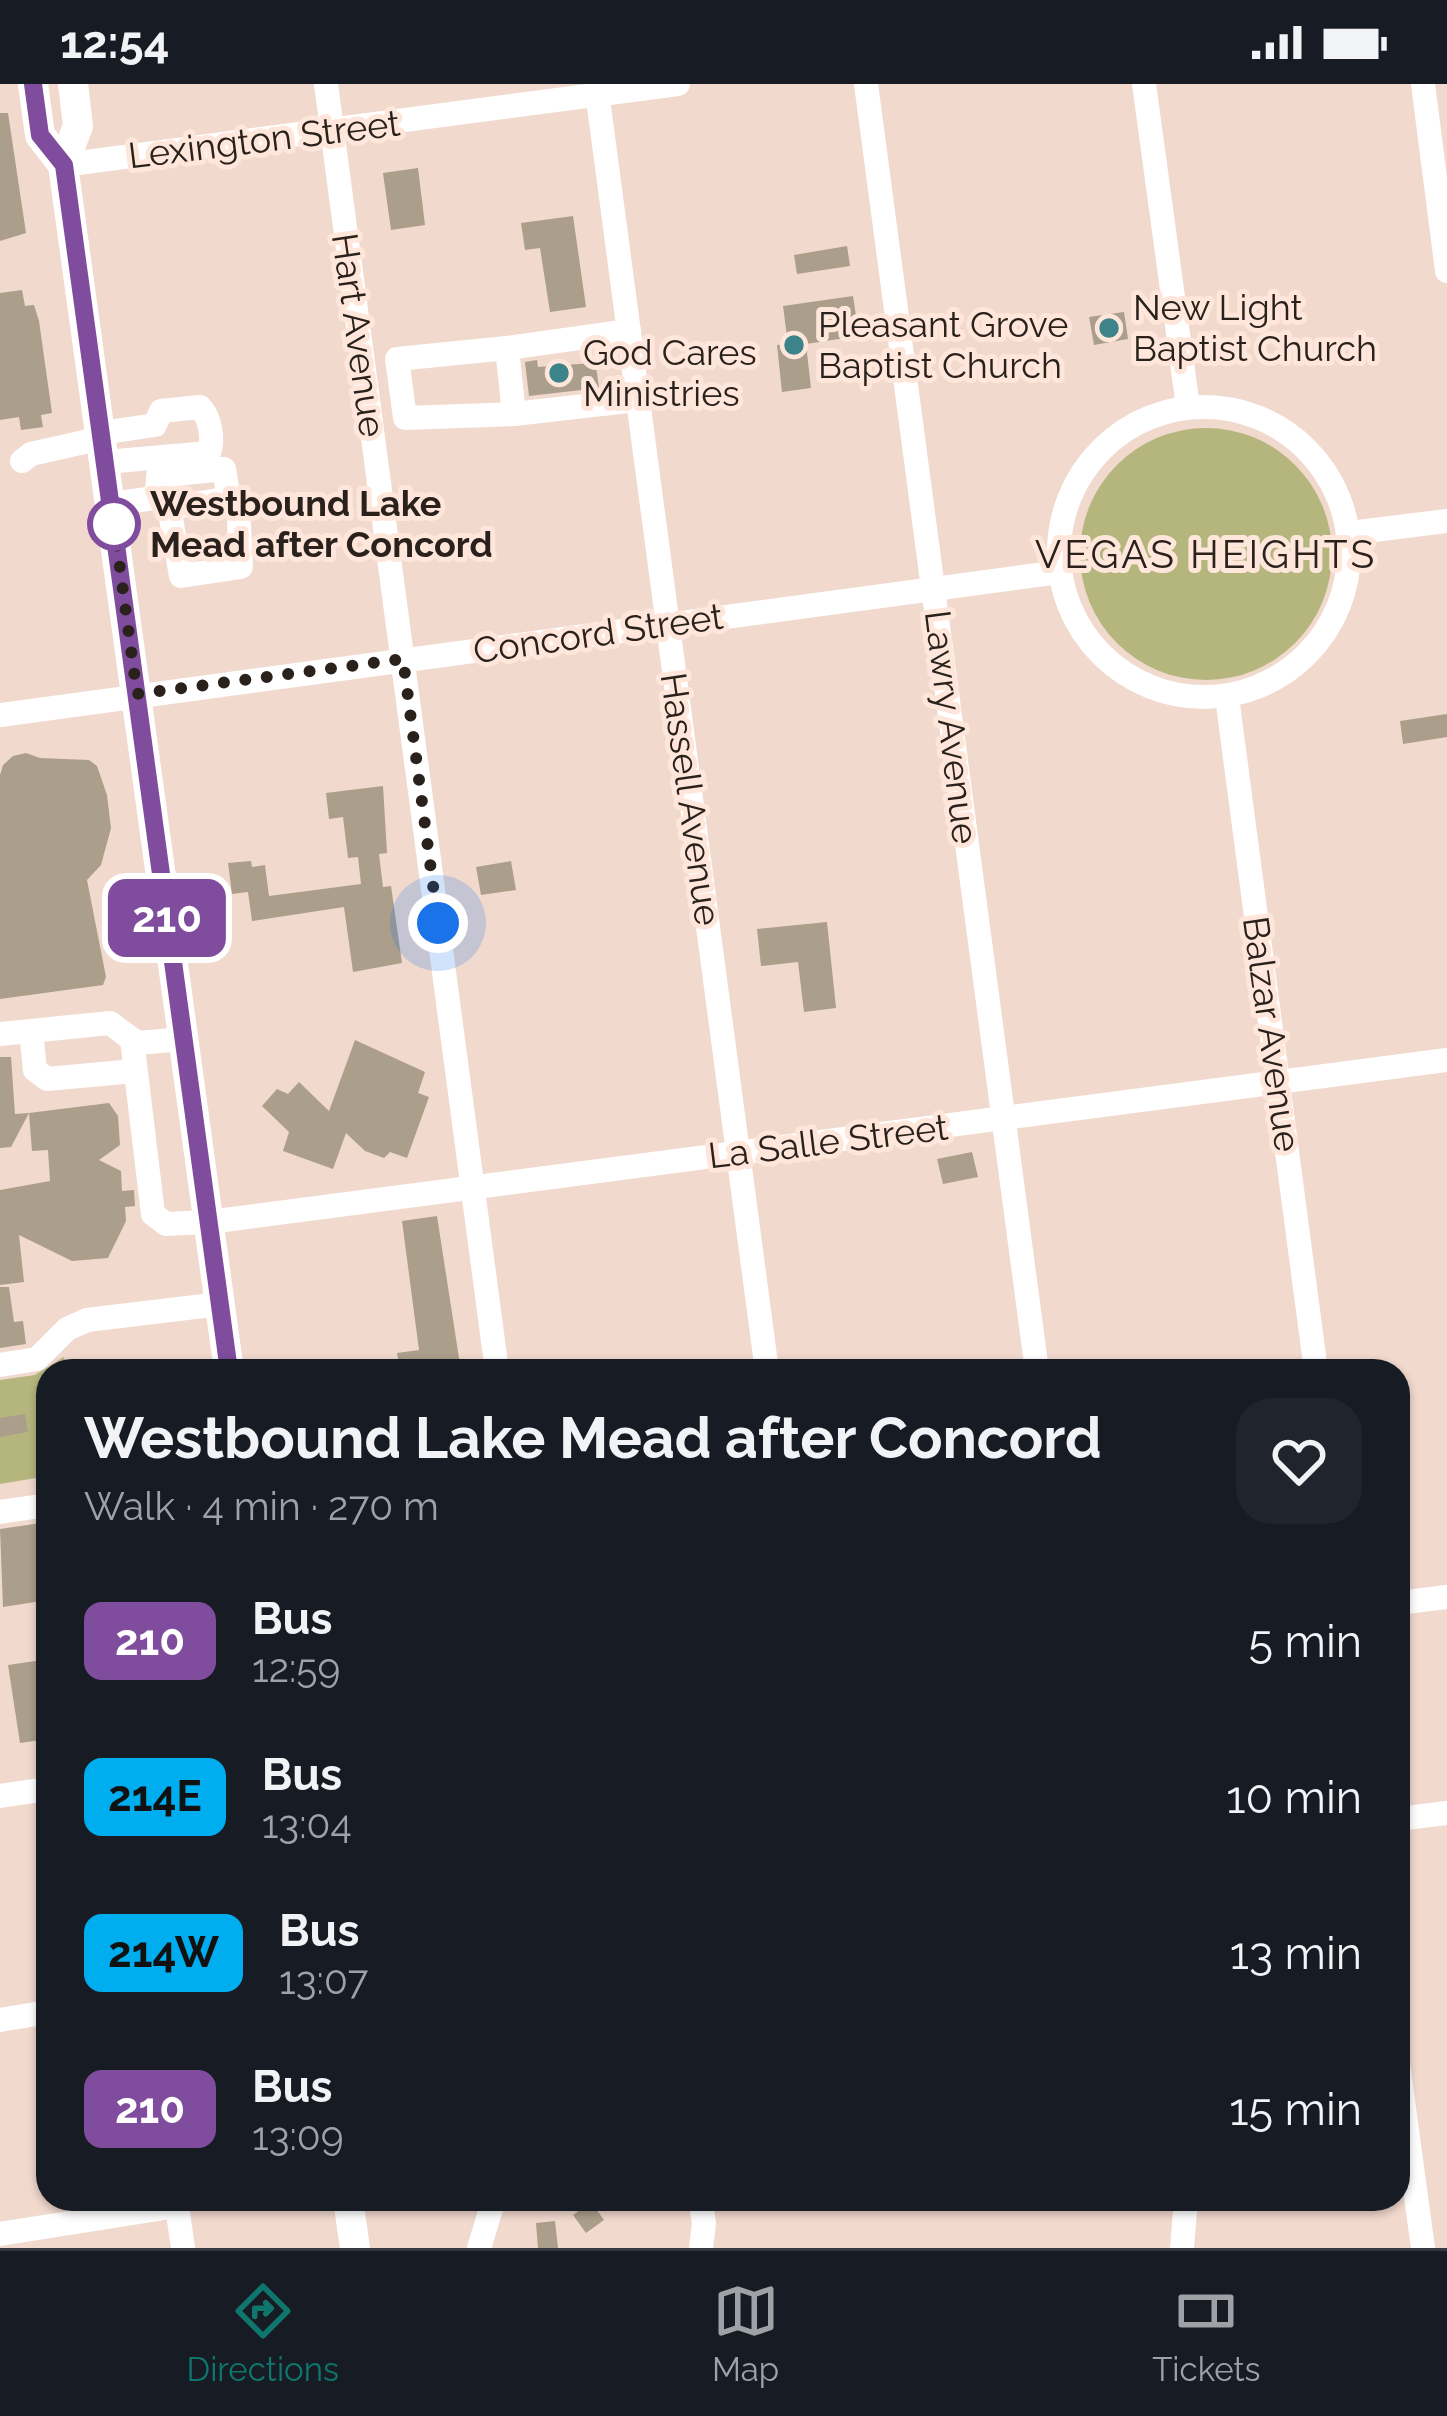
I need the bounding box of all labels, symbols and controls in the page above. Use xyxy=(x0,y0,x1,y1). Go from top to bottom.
text: 12:54 xyxy=(60,16,169,69)
street label: Lexington Street xyxy=(126,101,402,177)
street label: Hart Avenue xyxy=(324,231,394,439)
place label: New Light Baptist Church xyxy=(1133,286,1377,369)
place label: Pleasant Grove Baptist Church xyxy=(818,303,1068,386)
marker: New Light Baptist Church xyxy=(1096,315,1122,341)
place label: God Cares Ministries xyxy=(583,331,757,414)
marker: Pleasant Grove Baptist Church xyxy=(781,332,807,358)
marker: God Cares Ministries xyxy=(546,360,572,386)
place label: Westbound Lake Mead after Concord xyxy=(150,482,493,565)
marker: Westbound Lake Mead after Concord xyxy=(89,499,139,549)
district label: VEGAS HEIGHTS xyxy=(1035,531,1377,577)
street label: Concord Street xyxy=(470,595,726,671)
street label: Lawry Avenue xyxy=(917,608,987,846)
street label: Hassell Avenue xyxy=(652,670,730,928)
line badge: 210 xyxy=(98,879,236,957)
text: 210 xyxy=(132,893,202,942)
your location xyxy=(408,893,468,953)
street label: Balzar Avenue xyxy=(1235,914,1309,1154)
street label: La Salle Street xyxy=(706,1105,950,1177)
button: heart xyxy=(1236,1398,1362,1524)
text: Westbound Lake Mead after Concord xyxy=(84,1404,1102,1471)
text: Walk · 4 min · 270 m xyxy=(84,1483,439,1529)
text: Bus xyxy=(252,1592,333,1645)
text: 5 min xyxy=(1249,1615,1362,1668)
text: 210 xyxy=(115,1616,185,1665)
text: 12:59 xyxy=(252,1645,340,1691)
text: Bus xyxy=(262,1748,342,1801)
text: 10 min xyxy=(1226,1771,1362,1824)
text: 214E xyxy=(108,1772,202,1821)
text: 13:04 xyxy=(262,1801,352,1847)
text: Bus xyxy=(279,1904,360,1957)
text: 13 min xyxy=(1230,1927,1362,1980)
text: 214W xyxy=(108,1928,219,1977)
text: 13:07 xyxy=(279,1957,368,2003)
text: Bus xyxy=(252,2060,333,2113)
text: 15 min xyxy=(1229,2083,1362,2136)
text: 210 xyxy=(115,2084,185,2133)
text: 13:09 xyxy=(252,2113,344,2159)
tab: Directions xyxy=(187,2278,339,2389)
tab: Map xyxy=(712,2278,779,2389)
tab: Tickets xyxy=(1152,2278,1260,2389)

